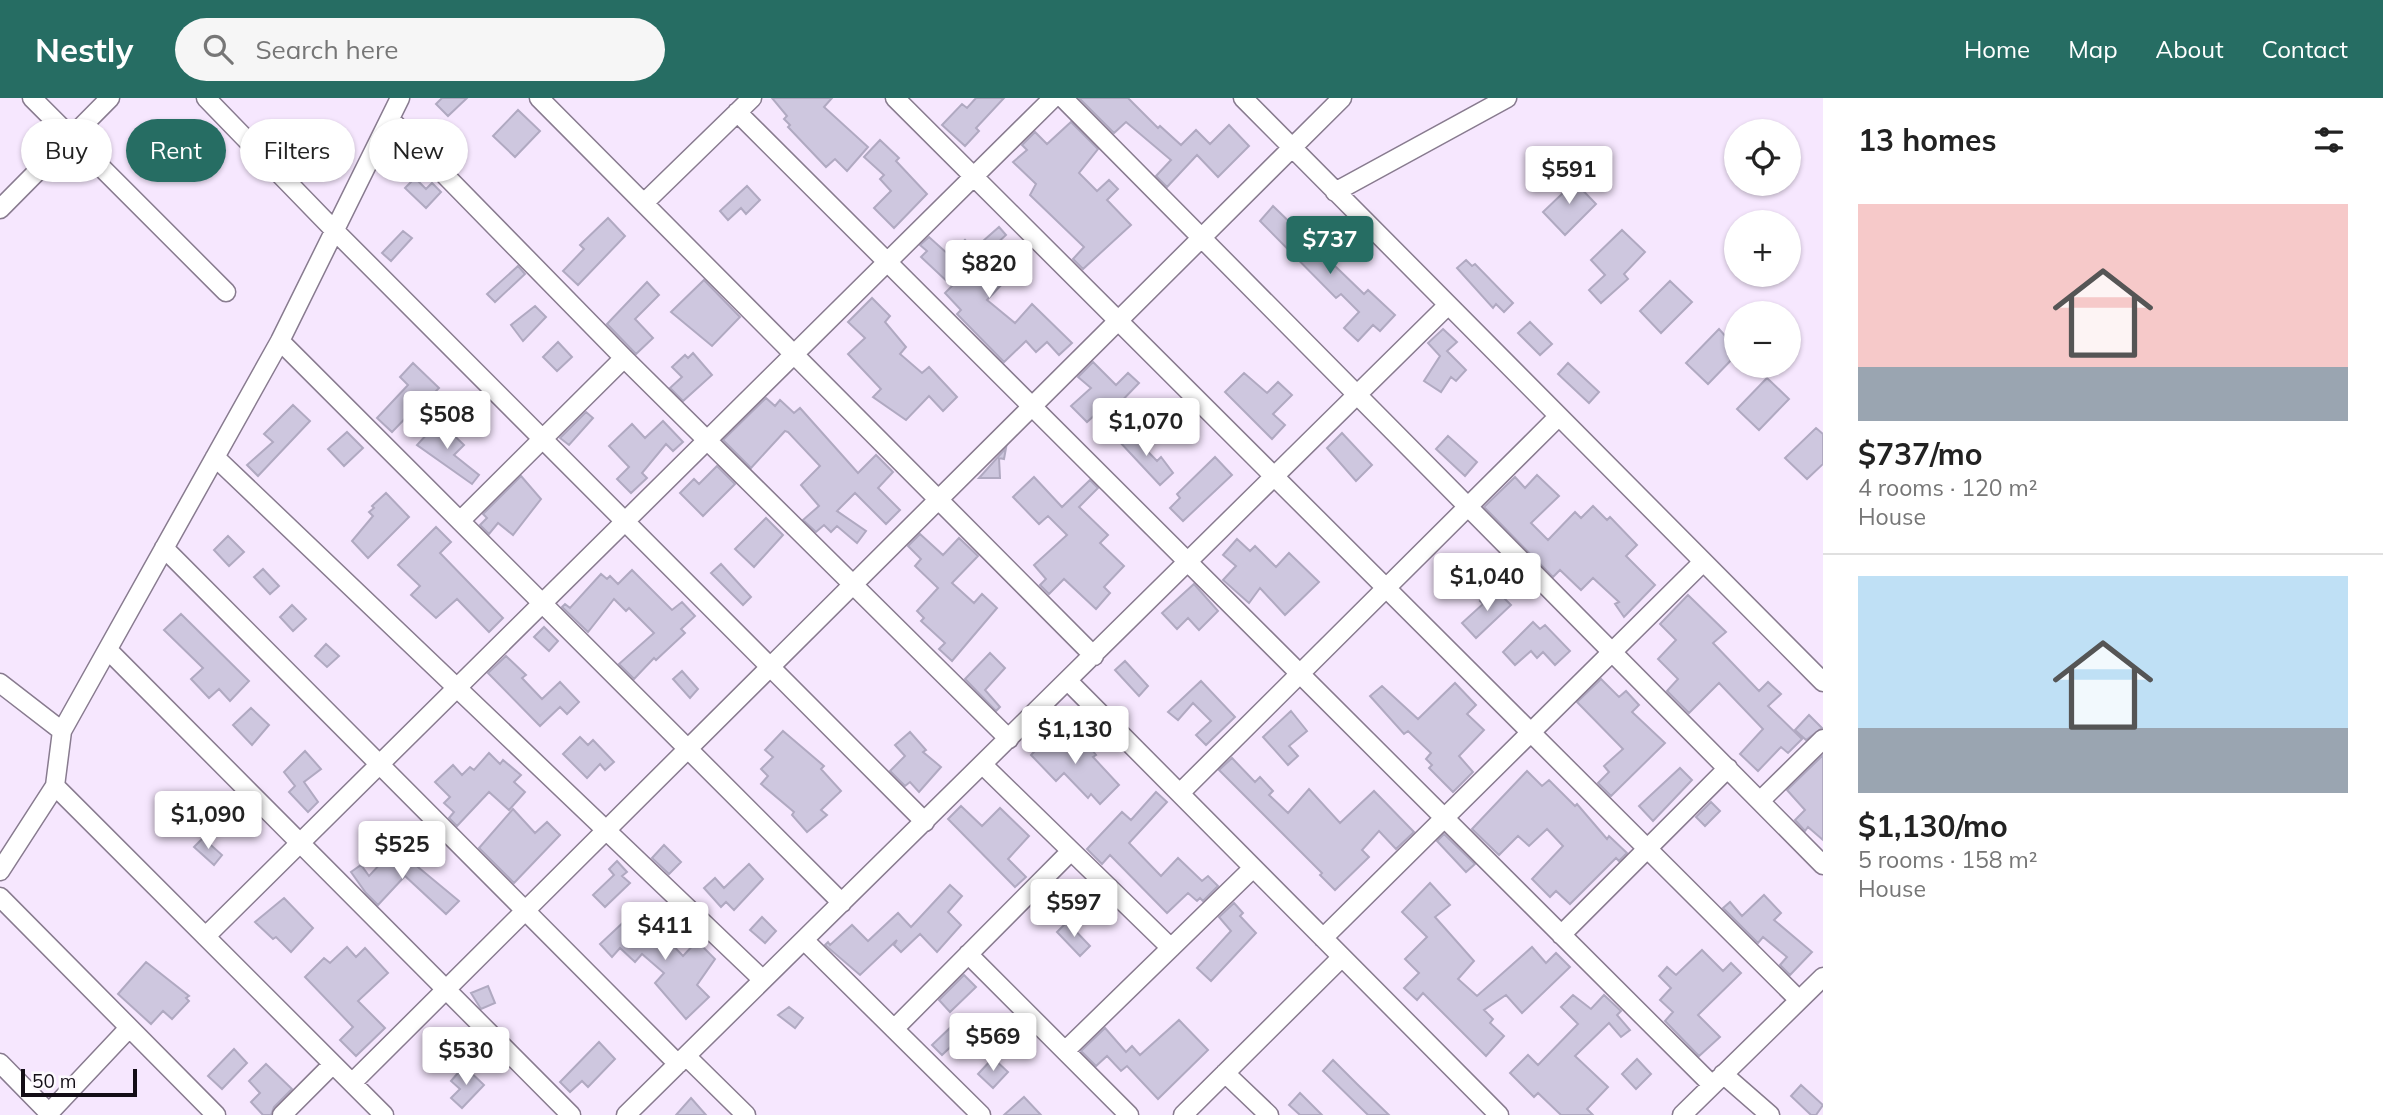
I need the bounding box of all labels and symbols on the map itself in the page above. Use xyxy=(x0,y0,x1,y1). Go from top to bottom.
pin: $591 xyxy=(1528,146,1610,206)
pin: $737 xyxy=(1289,216,1371,276)
pin: $820 xyxy=(948,240,1030,300)
pin: $508 xyxy=(406,392,488,451)
pin: $1,070 xyxy=(1089,398,1203,458)
pin: $1,040 xyxy=(1430,554,1544,613)
pin: $1,130 xyxy=(1018,706,1132,766)
pin: $1,090 xyxy=(151,792,265,851)
pin: $525 xyxy=(361,822,443,881)
pin: $597 xyxy=(1033,880,1115,939)
pin: $411 xyxy=(624,902,706,962)
pin: $569 xyxy=(952,1014,1034,1073)
pin: $530 xyxy=(425,1028,507,1087)
scale bar xyxy=(21,1066,136,1098)

